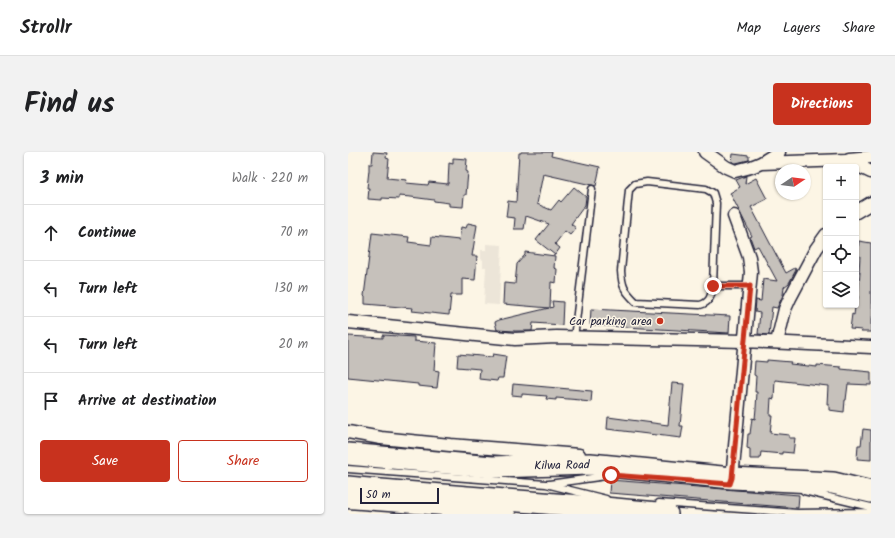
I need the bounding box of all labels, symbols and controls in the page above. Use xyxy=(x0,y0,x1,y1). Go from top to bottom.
text: Strollr xyxy=(20,13,72,43)
text: Map xyxy=(737,17,761,39)
text: Layers xyxy=(783,17,821,39)
text: Share xyxy=(843,17,875,39)
text: Find us xyxy=(24,82,115,127)
button: Directions xyxy=(773,83,871,125)
north arrow xyxy=(775,164,811,200)
map controls xyxy=(823,164,859,308)
button: + xyxy=(823,164,859,200)
text: 3 min xyxy=(40,165,84,192)
text: Walk · 220 m xyxy=(232,168,308,189)
button: − xyxy=(823,200,859,236)
text: Continue xyxy=(78,221,136,245)
icon: ahead xyxy=(40,222,62,244)
text: 70 m xyxy=(280,222,308,243)
button: locate xyxy=(823,236,859,272)
button: layers xyxy=(823,272,859,308)
text: Turn left xyxy=(78,277,138,301)
route end xyxy=(704,277,722,295)
icon: left xyxy=(40,278,62,300)
text: 130 m xyxy=(274,278,308,299)
place label: Car parking area xyxy=(569,312,652,331)
marker: Car parking area xyxy=(655,316,665,326)
text: Turn left xyxy=(78,333,138,357)
icon: left xyxy=(40,334,62,356)
text: 20 m xyxy=(278,334,308,355)
text: Arrive at destination xyxy=(78,389,217,413)
icon: arrive xyxy=(40,390,62,412)
button: Save xyxy=(40,440,170,482)
button: Share xyxy=(178,440,308,482)
street label: Kilwa Road xyxy=(534,455,591,475)
route start xyxy=(602,466,620,484)
scale bar xyxy=(360,486,439,505)
text: 50 m xyxy=(366,486,391,504)

